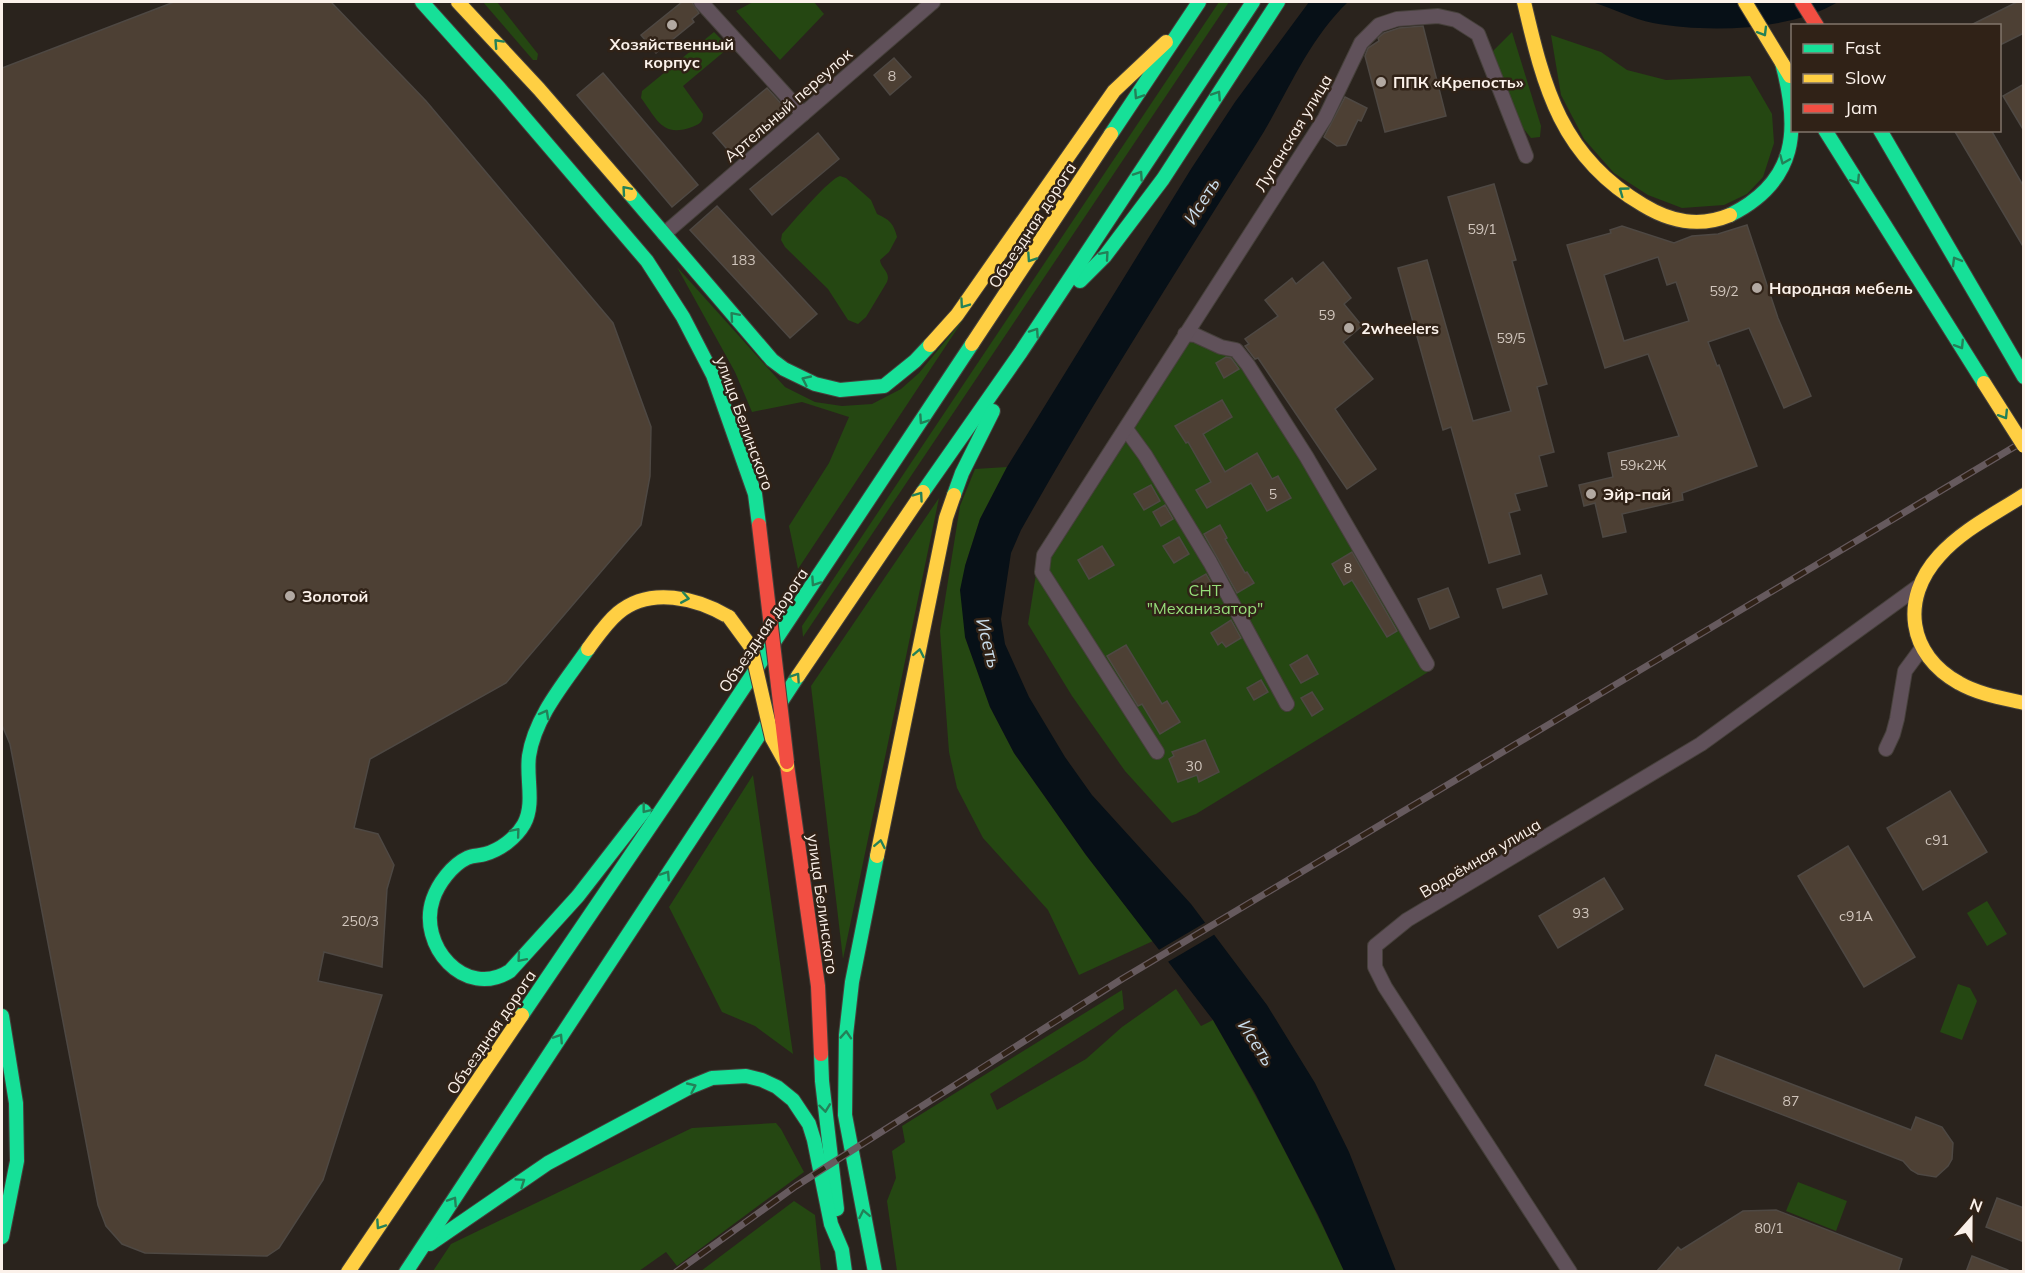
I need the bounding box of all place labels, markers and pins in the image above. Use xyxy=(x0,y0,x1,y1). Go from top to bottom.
marker: Хозяйственный корпус xyxy=(665,18,679,32)
place label: Хозяйственный корпус xyxy=(609,34,734,72)
place label: ППК «Крепость» xyxy=(1393,72,1524,92)
marker: ППК «Крепость» xyxy=(1374,75,1388,89)
place label: Народная мебель xyxy=(1769,278,1913,298)
marker: Народная мебель xyxy=(1750,281,1764,295)
place label: 2wheelers xyxy=(1361,318,1439,338)
marker: 2wheelers xyxy=(1342,321,1356,335)
place label: Эйр-пай xyxy=(1603,484,1671,504)
marker: Эйр-пай xyxy=(1584,487,1598,501)
place label: Золотой xyxy=(302,586,368,606)
marker: Золотой xyxy=(283,589,297,603)

